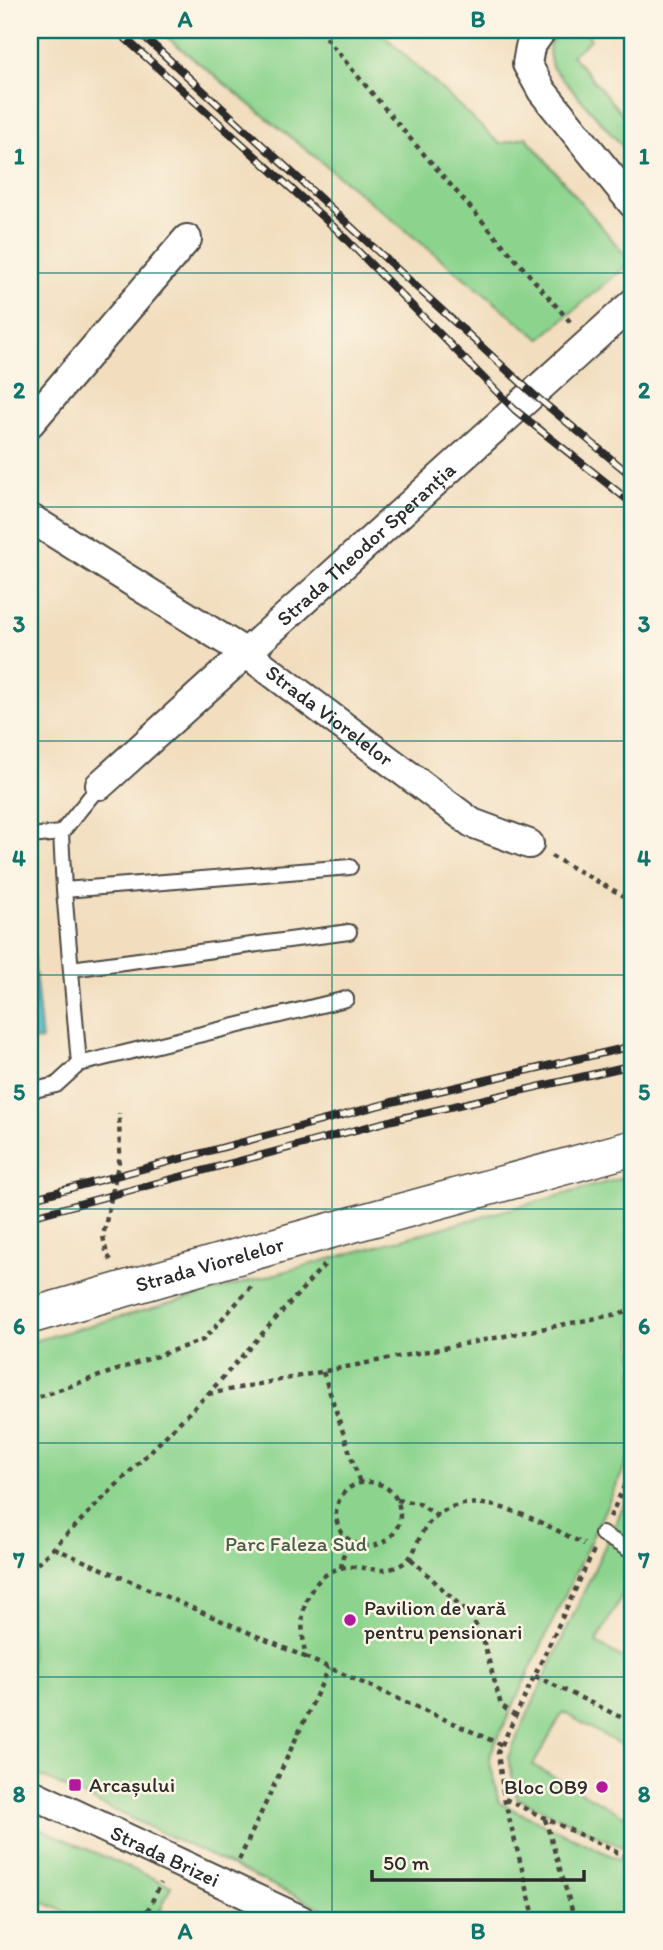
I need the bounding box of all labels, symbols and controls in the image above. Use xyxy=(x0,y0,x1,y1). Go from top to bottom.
text: A xyxy=(177,5,193,33)
text: B xyxy=(471,5,486,33)
text: 1 xyxy=(14,142,25,170)
text: 1 xyxy=(639,142,650,170)
text: 2 xyxy=(13,376,26,404)
text: 2 xyxy=(638,376,651,404)
street label: Strada Theodor Speranția xyxy=(271,457,460,631)
text: 3 xyxy=(13,610,26,638)
text: 3 xyxy=(638,610,651,638)
street label: Strada Viorelelor xyxy=(261,659,399,772)
text: 4 xyxy=(12,844,26,872)
text: 4 xyxy=(637,844,651,872)
text: 5 xyxy=(13,1078,25,1106)
text: 5 xyxy=(638,1078,650,1106)
street label: Strada Viorelelor xyxy=(133,1231,287,1297)
text: 6 xyxy=(13,1312,25,1340)
text: 6 xyxy=(638,1312,650,1340)
park label: Parc Faleza Sud xyxy=(225,1531,367,1556)
text: 7 xyxy=(12,1546,25,1574)
text: 7 xyxy=(637,1546,650,1574)
place label: Pavilion de vară pentru pensionari xyxy=(364,1595,522,1644)
marker: Pavilion de vară pentru pensionari xyxy=(342,1612,358,1628)
place label: Arcașului xyxy=(89,1772,175,1797)
place label: Bloc OB9 xyxy=(504,1774,588,1799)
marker: Arcașului xyxy=(67,1777,83,1793)
marker: Bloc OB9 xyxy=(594,1779,610,1795)
text: 8 xyxy=(13,1780,26,1808)
text: 8 xyxy=(638,1780,651,1808)
street label: Strada Brizei xyxy=(107,1820,224,1892)
scale bar xyxy=(372,1838,584,1882)
text: 50 m xyxy=(383,1850,430,1875)
text: A xyxy=(177,1917,193,1945)
text: B xyxy=(471,1917,486,1945)

